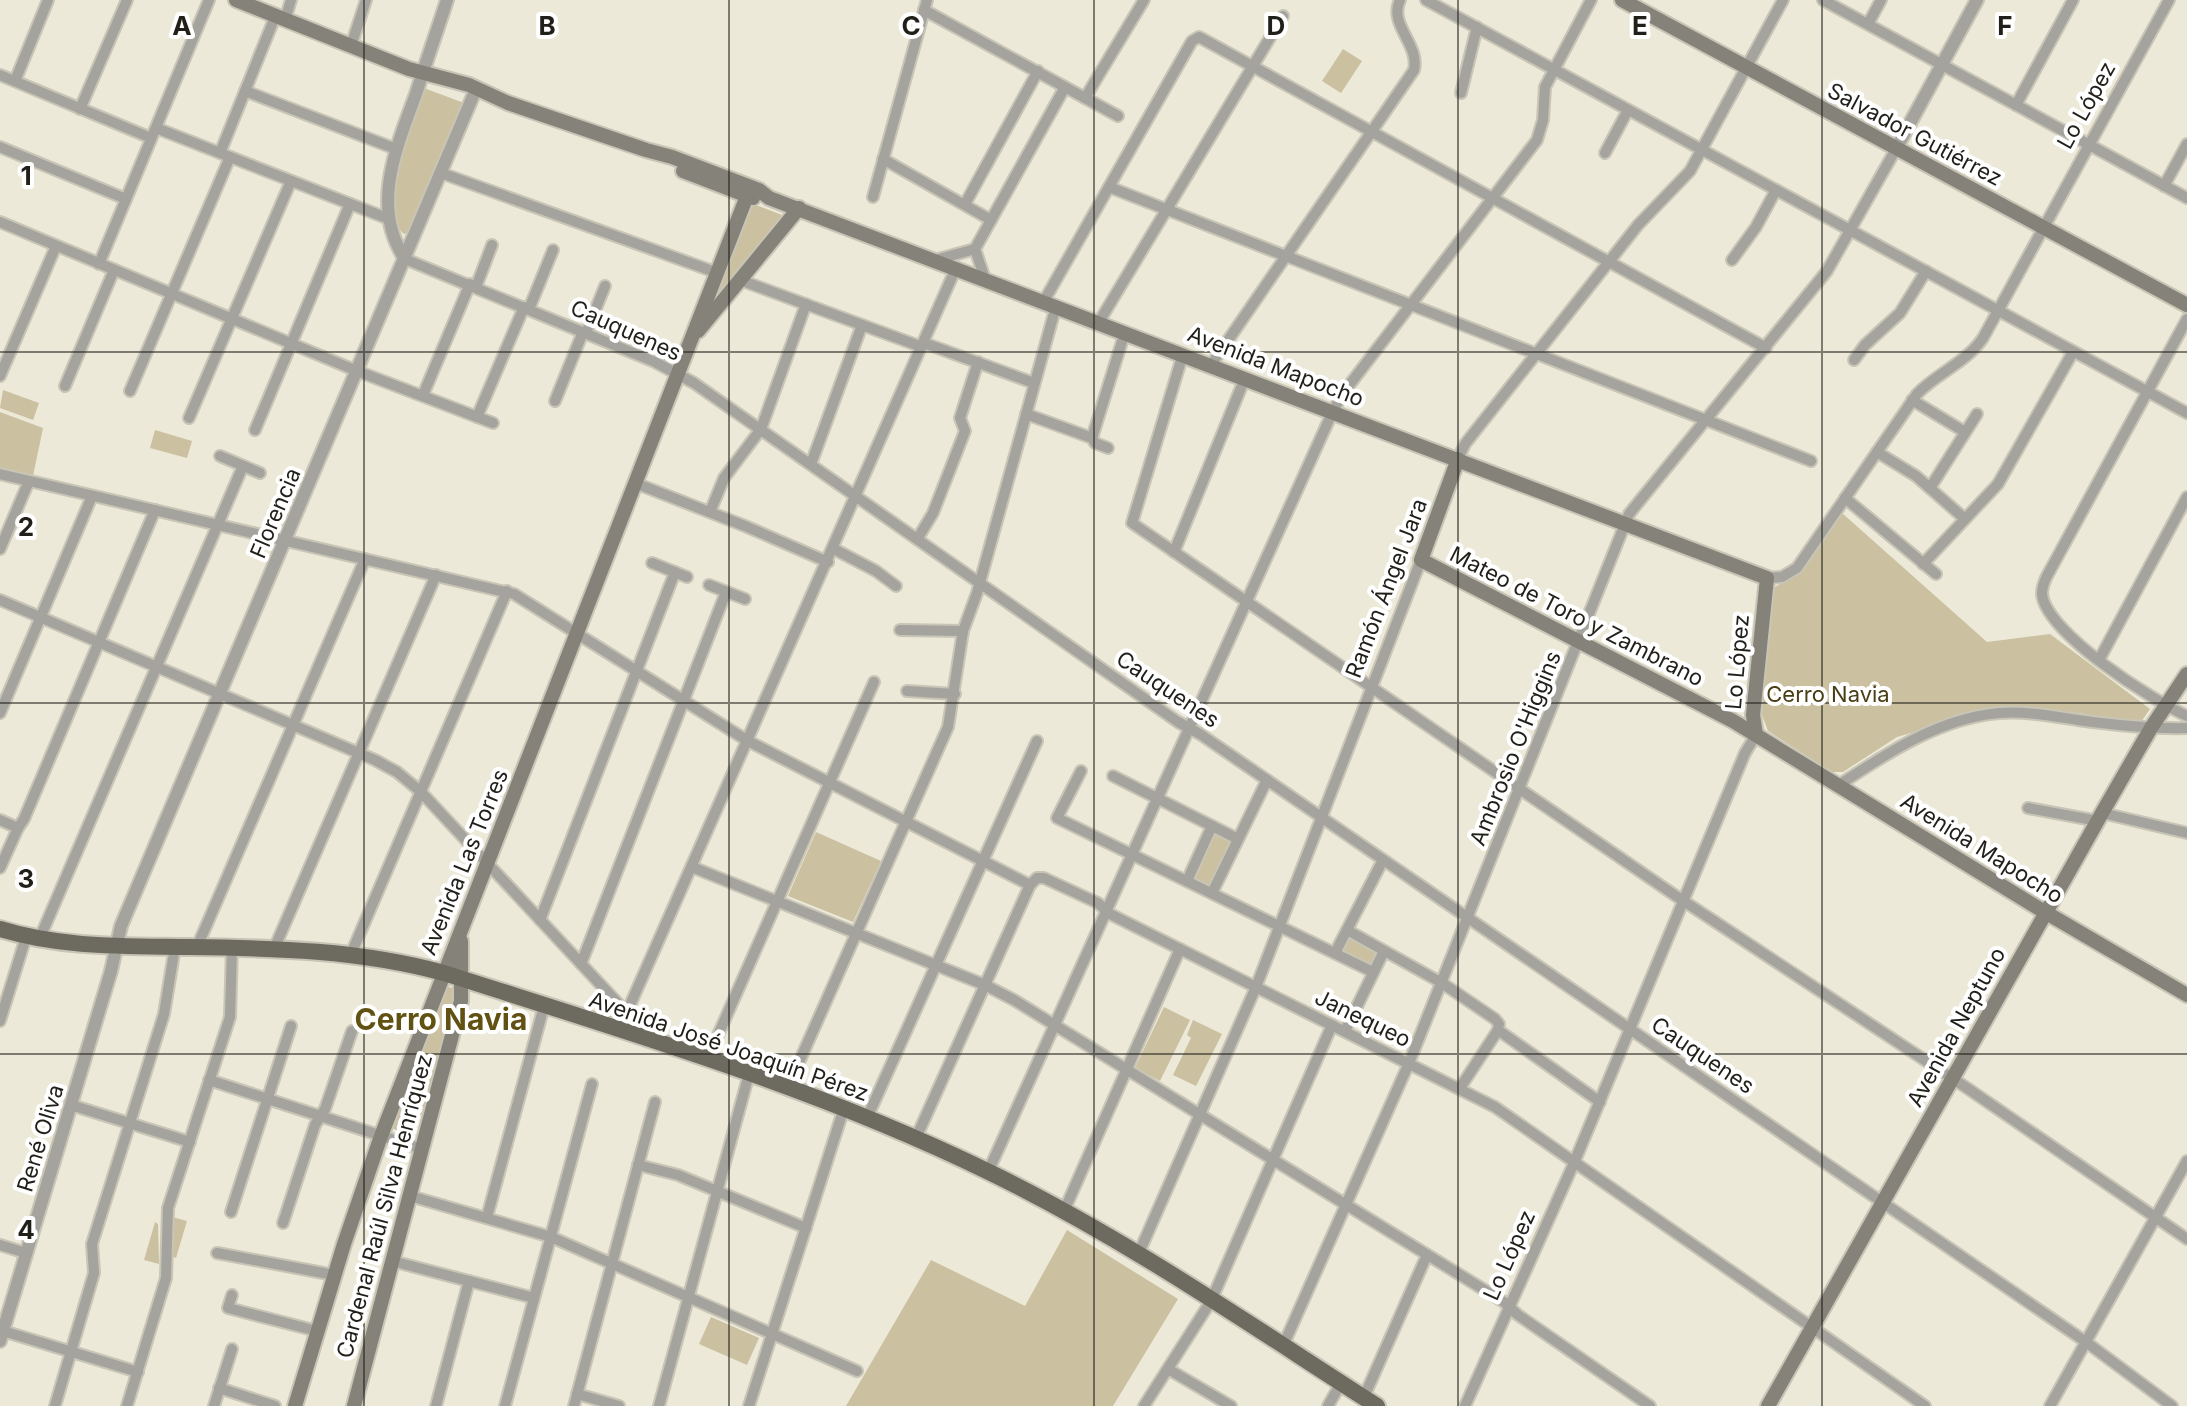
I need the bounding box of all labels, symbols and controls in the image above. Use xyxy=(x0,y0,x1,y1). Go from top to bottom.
text: A xyxy=(172,10,192,41)
text: B xyxy=(538,10,556,41)
text: C xyxy=(901,10,921,41)
text: D xyxy=(1267,10,1285,41)
text: E xyxy=(1632,10,1648,41)
text: F xyxy=(1997,10,2013,41)
street label: Lo López xyxy=(2051,57,2121,153)
street label: Salvador Gutiérrez xyxy=(1823,77,2007,191)
text: 1 xyxy=(20,160,32,191)
street label: Cauquenes xyxy=(567,294,685,366)
street label: Avenida Mapocho xyxy=(1184,320,1368,412)
street label: Florencia xyxy=(244,464,306,562)
street label: Ramón Ángel Jara xyxy=(1340,495,1432,681)
text: 2 xyxy=(18,511,34,542)
street label: Mateo de Toro y Zambrano xyxy=(1446,541,1708,691)
street label: Lo López xyxy=(1720,613,1754,711)
street label: Cauquenes xyxy=(1112,645,1224,733)
street label: Ambrosio O'Higgins xyxy=(1464,647,1566,849)
park label: Cerro Navia xyxy=(1766,681,1890,707)
street label: Avenida Las Torres xyxy=(415,765,513,959)
street label: Avenida Mapocho xyxy=(1896,788,2068,908)
text: 3 xyxy=(18,863,34,894)
street label: Avenida Neptuno xyxy=(1901,943,2011,1111)
street label: Janequeo xyxy=(1311,984,1415,1052)
street label: Avenida José Joaquín Pérez xyxy=(586,986,872,1106)
district label: Cerro Navia xyxy=(355,1001,527,1037)
street label: Cauquenes xyxy=(1647,1011,1759,1099)
street label: Cardenal Raúl Silva Henríquez xyxy=(331,1051,437,1361)
street label: René Oliva xyxy=(11,1081,69,1195)
street label: Lo López xyxy=(1478,1206,1540,1304)
text: 4 xyxy=(17,1214,35,1245)

